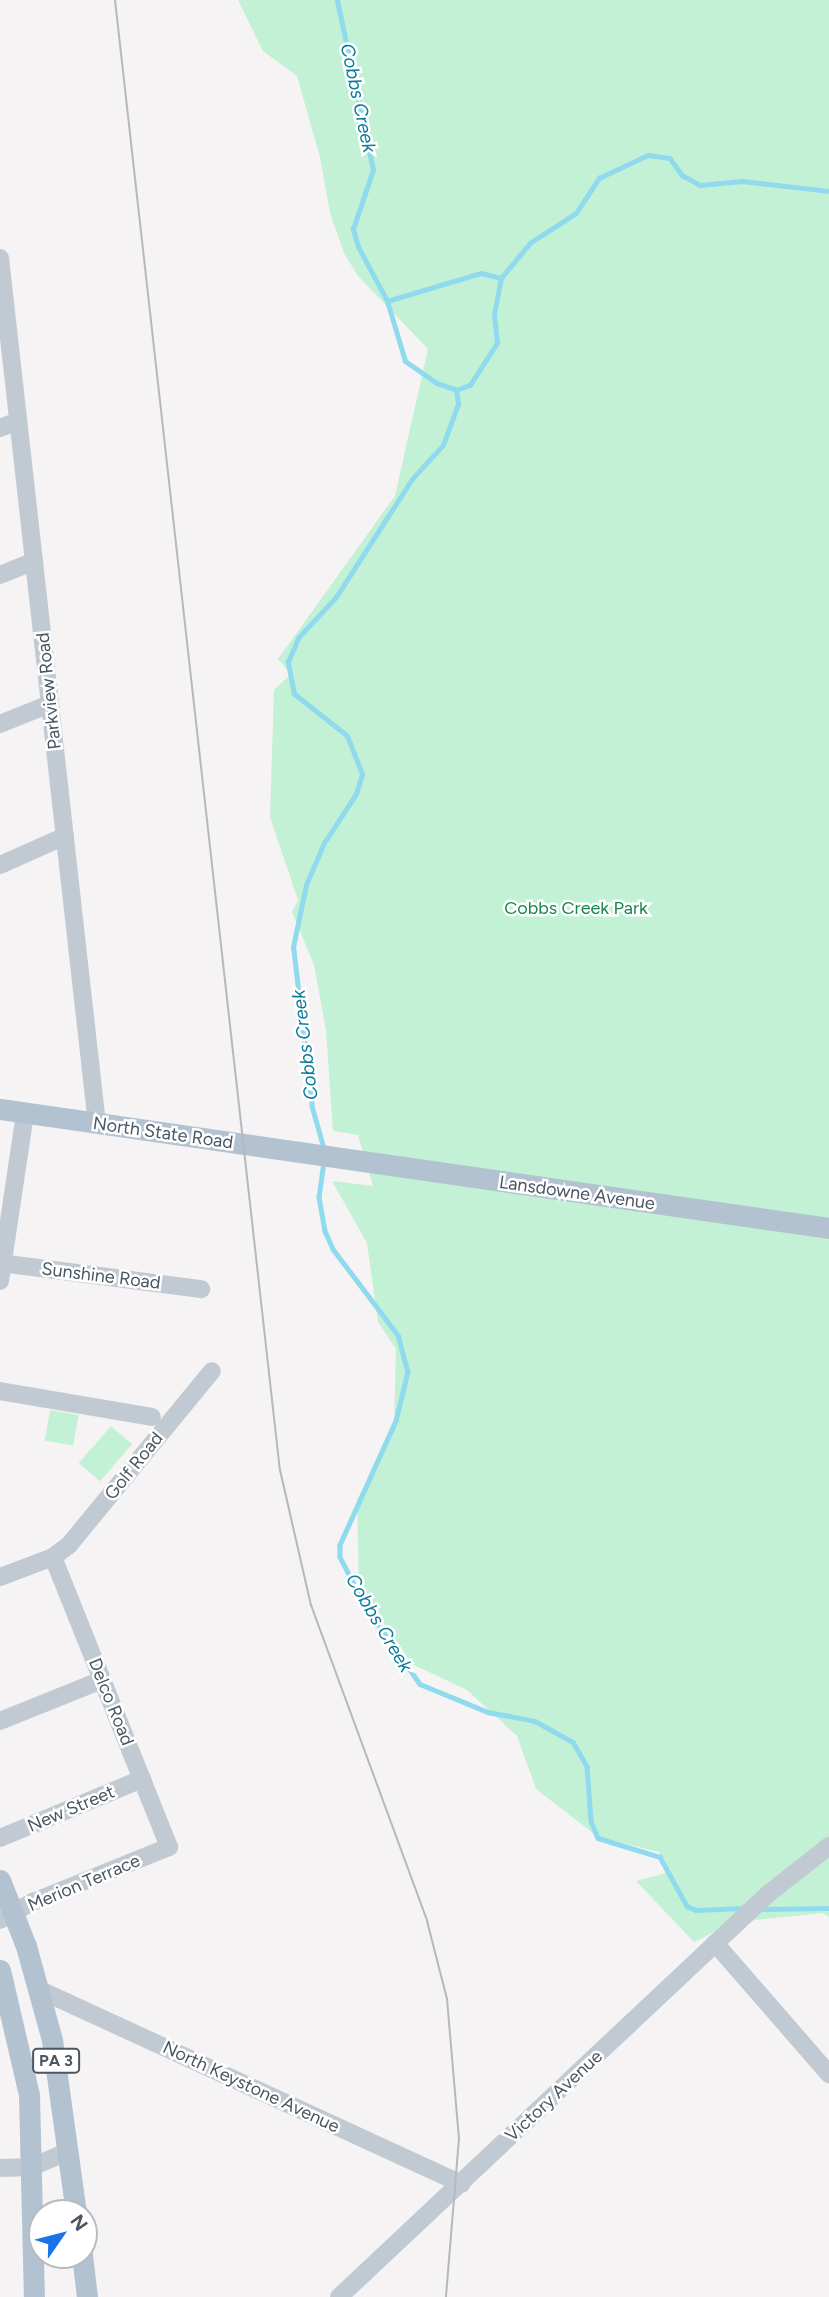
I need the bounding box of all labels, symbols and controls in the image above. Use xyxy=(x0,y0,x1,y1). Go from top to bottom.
water label: Cobbs Creek xyxy=(335,41,381,155)
street label: Parkview Road xyxy=(32,632,66,750)
park label: Cobbs Creek Park xyxy=(504,897,648,919)
water label: Cobbs Creek xyxy=(287,989,323,1101)
street label: North State Road xyxy=(92,1112,234,1154)
street label: Lansdowne Avenue xyxy=(498,1171,656,1215)
street label: Sunshine Road xyxy=(40,1258,162,1294)
street label: Golf Road xyxy=(100,1428,168,1504)
water label: Cobbs Creek xyxy=(341,1570,417,1676)
street label: Delco Road xyxy=(84,1655,138,1749)
street label: New Street xyxy=(24,1781,118,1837)
street label: Merion Terrace xyxy=(25,1850,143,1916)
street label: North Keystone Avenue xyxy=(159,2037,343,2137)
street label: Victory Avenue xyxy=(501,2046,607,2146)
road number: PA 3 xyxy=(32,2048,80,2074)
north arrow xyxy=(28,2199,98,2269)
text: N xyxy=(65,2210,93,2235)

